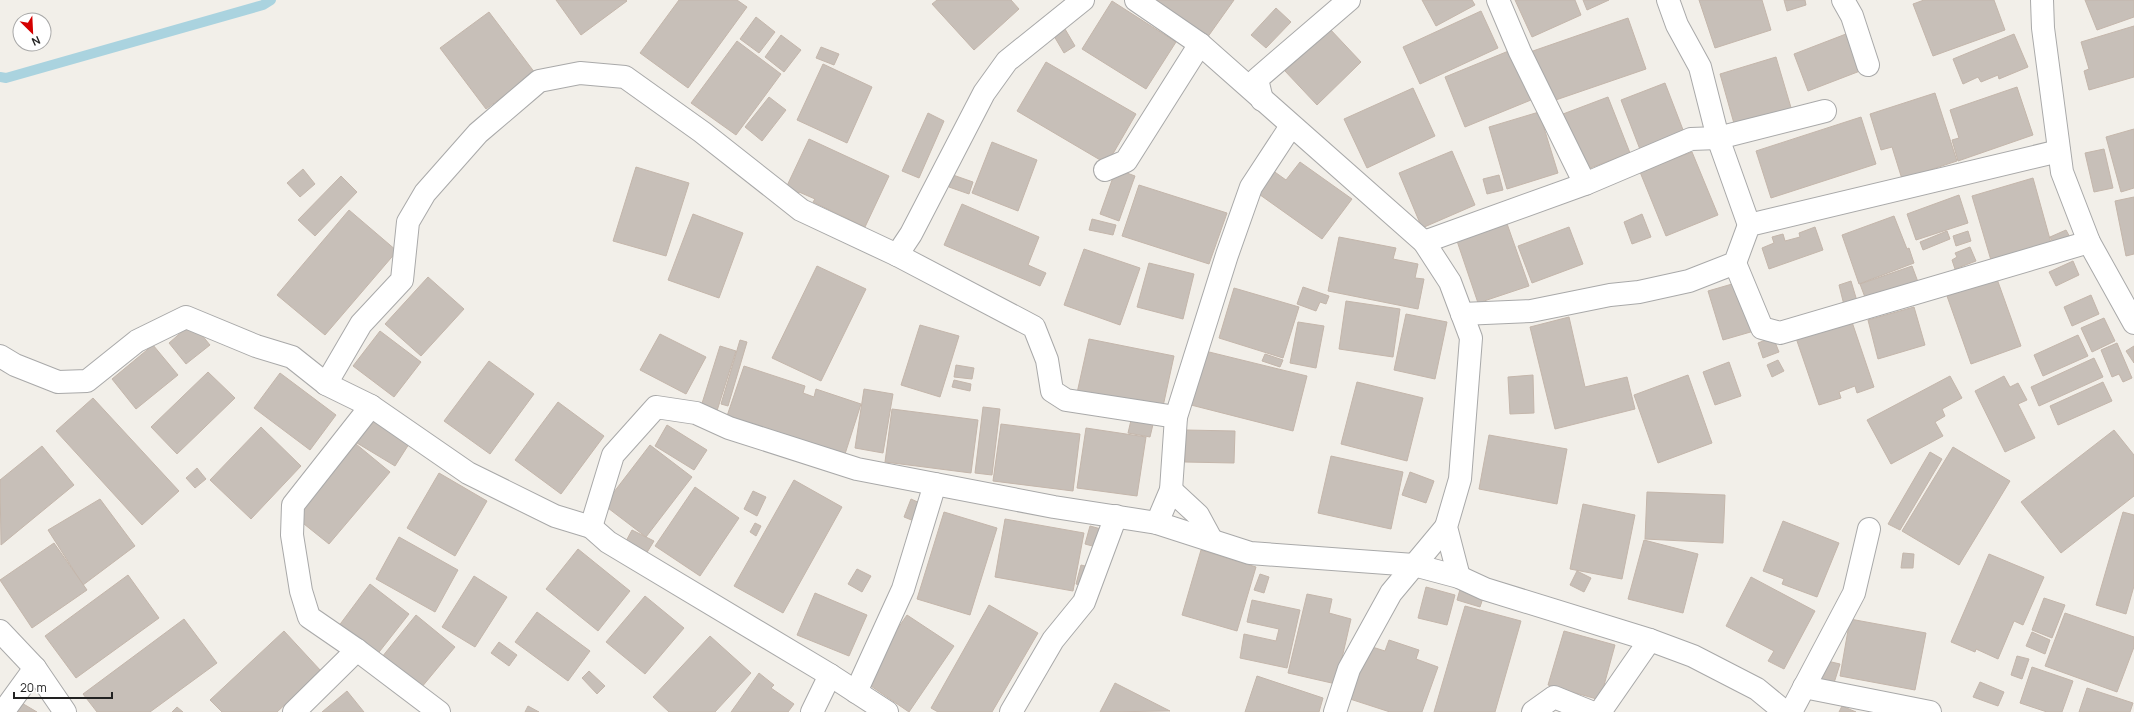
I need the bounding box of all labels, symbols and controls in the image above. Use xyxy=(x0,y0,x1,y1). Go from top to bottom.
north arrow xyxy=(12,12,52,52)
text: N xyxy=(30,33,43,50)
scale bar xyxy=(14,674,112,700)
text: 20 m xyxy=(20,679,47,696)

